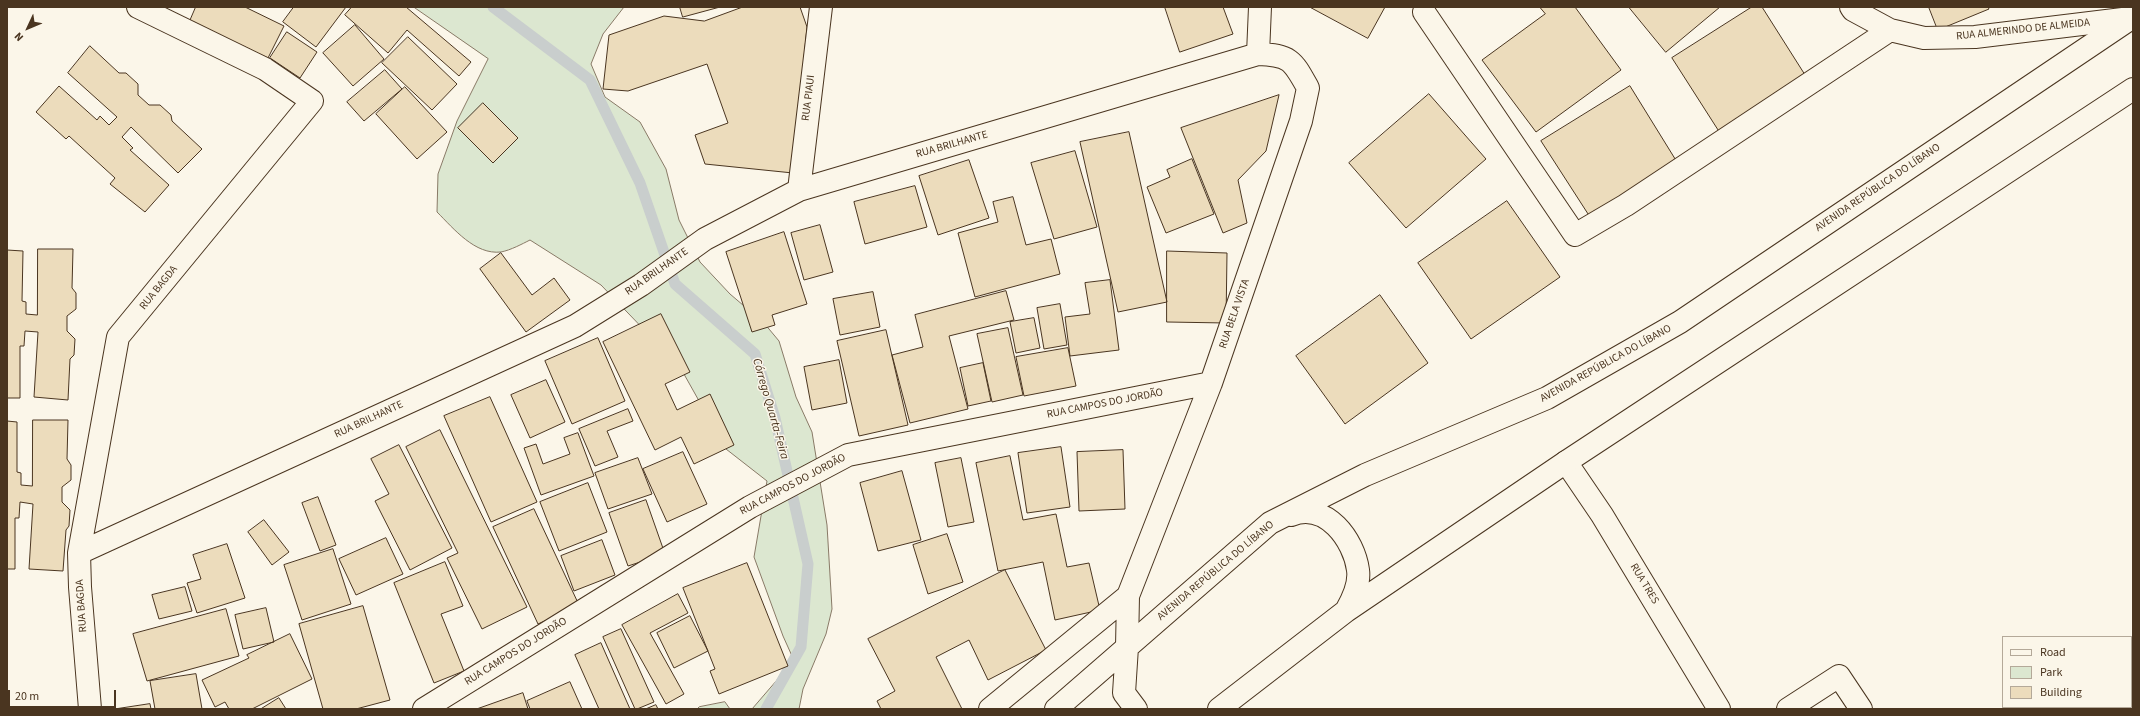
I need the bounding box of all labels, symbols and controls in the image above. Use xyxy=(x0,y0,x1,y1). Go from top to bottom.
north arrow xyxy=(8,8,48,48)
street label: RUA ALMERINDO DE ALMEIDA xyxy=(1955,16,2091,44)
text: N xyxy=(11,29,27,45)
street label: RUA PIAUI xyxy=(800,74,818,122)
street label: RUA BRILHANTE xyxy=(914,128,990,162)
street label: AVENIDA REPÚBLICA DO LÍBANO xyxy=(1813,141,1943,235)
street label: RUA BRILHANTE xyxy=(623,245,691,299)
street label: RUA BAGDA xyxy=(137,263,181,313)
street label: RUA BELA VISTA xyxy=(1217,277,1253,351)
street label: AVENIDA REPÚBLICA DO LÍBANO xyxy=(1538,322,1674,406)
water label: Córrego Quarta-Feira xyxy=(749,357,791,461)
street label: RUA CAMPOS DO JORDÃO xyxy=(1046,386,1164,422)
street label: RUA BRILHANTE xyxy=(333,398,405,442)
street label: RUA CAMPOS DO JORDÃO xyxy=(738,451,848,519)
street label: AVENIDA REPÚBLICA DO LÍBANO xyxy=(1155,518,1277,624)
street label: RUA TRES xyxy=(1627,561,1661,607)
street label: RUA BAGDA xyxy=(74,579,90,633)
street label: RUA CAMPOS DO JORDÃO xyxy=(462,615,570,689)
legend xyxy=(2002,636,2132,708)
text: Road xyxy=(2040,644,2066,661)
text: Park xyxy=(2040,664,2062,681)
scale bar xyxy=(10,682,118,708)
text: Building xyxy=(2040,684,2082,701)
text: 20 m xyxy=(15,688,39,705)

